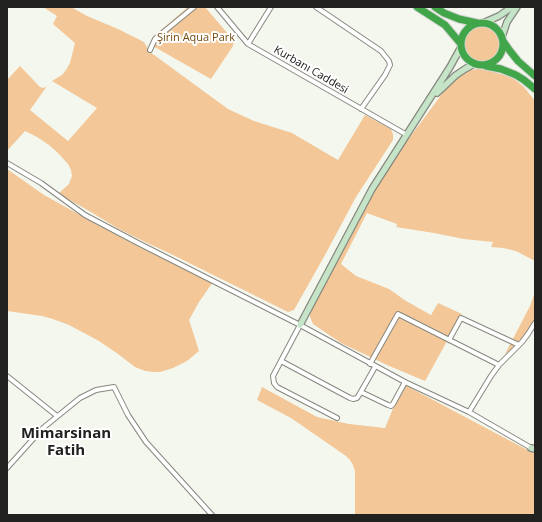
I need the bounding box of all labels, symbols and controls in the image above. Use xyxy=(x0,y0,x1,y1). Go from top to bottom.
park label: Şirin Aqua Park xyxy=(157,31,235,45)
street label: Kurbanı Caddesi xyxy=(271,43,351,97)
district label: Mimarsinan Fatih xyxy=(21,425,111,460)

